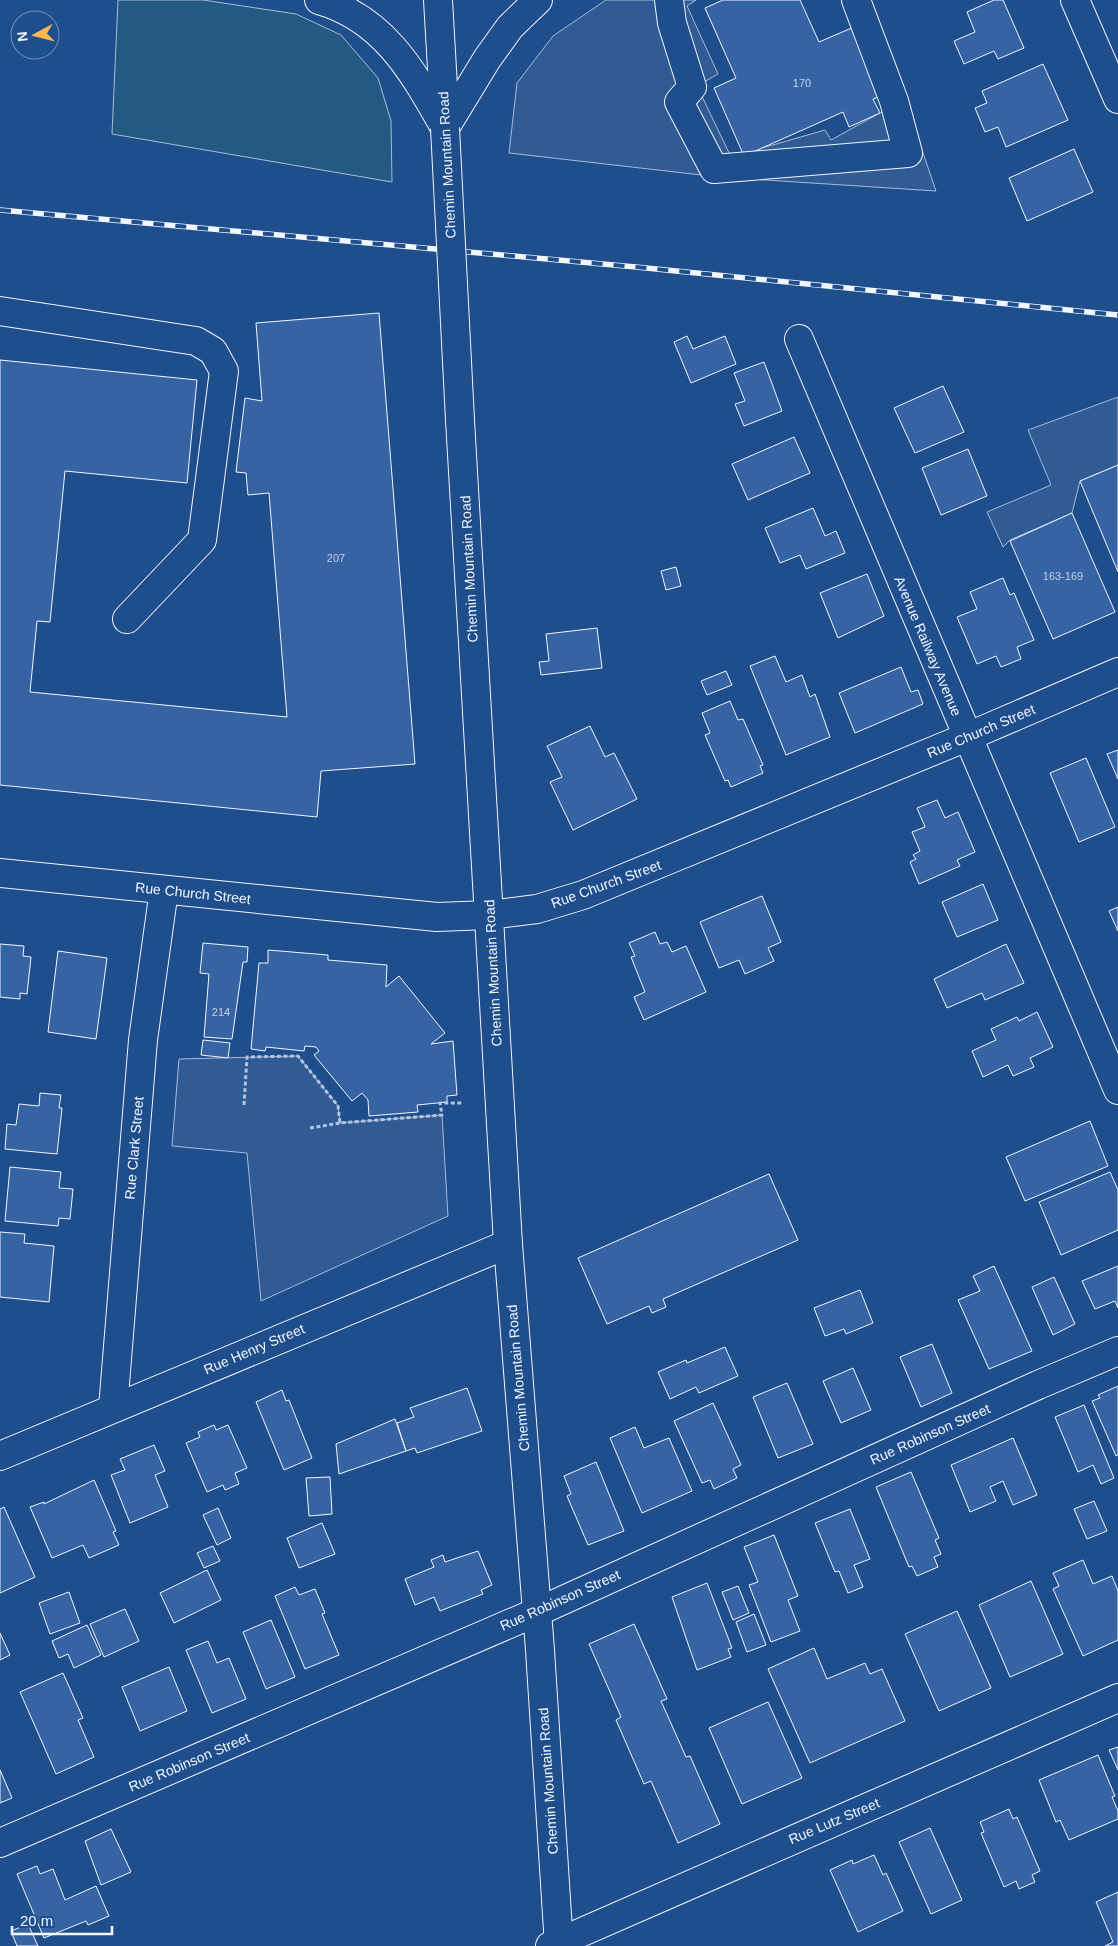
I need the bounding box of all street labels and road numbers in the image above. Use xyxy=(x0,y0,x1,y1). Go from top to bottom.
street label: Chemin Mountain Road xyxy=(435,91,459,239)
street label: Chemin Mountain Road xyxy=(457,495,481,643)
street label: Avenue Railway Avenue xyxy=(891,574,965,719)
street label: Rue Church Street xyxy=(925,701,1038,761)
street label: Rue Church Street xyxy=(549,857,663,911)
street label: Rue Church Street xyxy=(135,879,252,907)
street label: Chemin Mountain Road xyxy=(481,899,505,1047)
street label: Rue Clark Street xyxy=(122,1096,146,1200)
street label: Chemin Mountain Road xyxy=(504,1304,532,1452)
street label: Rue Henry Street xyxy=(201,1320,307,1377)
street label: Rue Robinson Street xyxy=(867,1400,993,1468)
street label: Rue Robinson Street xyxy=(497,1566,623,1634)
street label: Chemin Mountain Road xyxy=(535,1707,561,1855)
street label: Rue Robinson Street xyxy=(126,1729,252,1795)
street label: Rue Lutz Street xyxy=(786,1795,882,1847)

